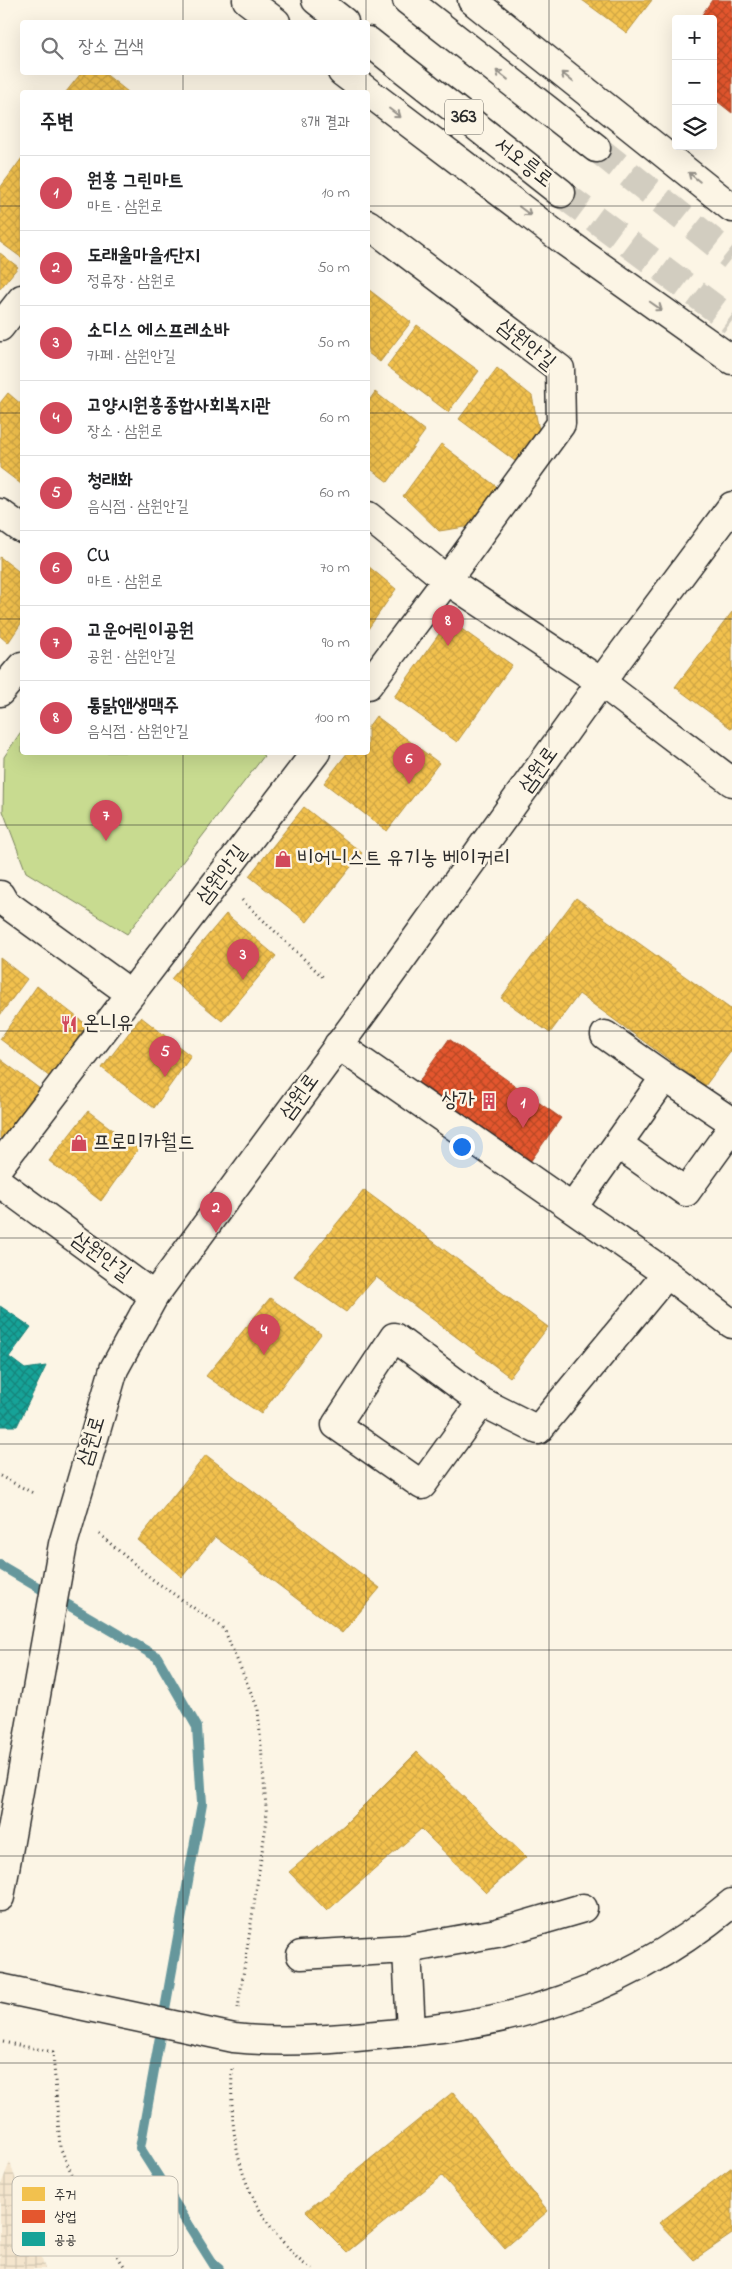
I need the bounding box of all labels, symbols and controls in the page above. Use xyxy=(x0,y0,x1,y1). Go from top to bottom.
map controls xyxy=(672,15,717,150)
button: + xyxy=(672,15,717,60)
search box xyxy=(20,20,370,75)
icon: search xyxy=(38,34,66,62)
text: 장소 검색 xyxy=(78,34,144,61)
button: − xyxy=(672,60,717,105)
one-way arrow xyxy=(495,70,509,80)
one-way arrow xyxy=(561,71,574,82)
road number: 363 xyxy=(445,100,483,134)
button: layers xyxy=(672,105,717,150)
one-way arrow xyxy=(388,107,401,118)
text: 주변 xyxy=(40,108,74,138)
text: 8개 결과 xyxy=(301,111,350,135)
street label: 서오릉로 xyxy=(487,130,559,196)
text: 원흥 그린마트 xyxy=(87,168,184,195)
one-way arrow xyxy=(688,172,701,183)
text: 1 xyxy=(53,181,59,205)
text: 10 m xyxy=(322,181,350,205)
text: 마트 · 삼원로 xyxy=(87,195,163,219)
one-way arrow xyxy=(518,205,531,216)
text: 도래울마을1단지 xyxy=(87,243,200,270)
text: 2 xyxy=(52,256,60,280)
text: 50 m xyxy=(318,256,350,280)
text: 정류장 · 삼원로 xyxy=(87,270,176,294)
one-way arrow xyxy=(649,301,663,311)
street label: 삼원안길 xyxy=(490,312,562,378)
text: 소디스 에스프레소바 xyxy=(87,318,229,345)
text: 3 xyxy=(53,331,59,355)
text: 50 m xyxy=(318,331,350,355)
text: 카페 · 삼원안길 xyxy=(87,345,176,369)
text: 고양시원흥종합사회복지관 xyxy=(87,393,270,420)
text: 4 xyxy=(53,406,59,430)
text: 60 m xyxy=(320,406,350,430)
text: 장소 · 삼원로 xyxy=(87,420,163,444)
text: 청래화 xyxy=(87,468,133,495)
text: 5 xyxy=(51,481,61,505)
text: 60 m xyxy=(320,481,350,505)
text: 음식점 · 삼원안길 xyxy=(87,495,189,519)
text: CU xyxy=(87,543,109,570)
text: 6 xyxy=(52,556,60,580)
text: 70 m xyxy=(320,556,350,580)
text: 마트 · 삼원로 xyxy=(87,570,163,594)
pin: 8 xyxy=(432,605,464,646)
text: 고운어린이공원 xyxy=(87,618,194,645)
text: 7 xyxy=(53,631,59,655)
text: 90 m xyxy=(322,631,350,655)
text: 공원 · 삼원안길 xyxy=(87,645,176,669)
text: 통닭앤생맥주 xyxy=(87,693,179,720)
text: 8 xyxy=(53,706,59,730)
text: 100 m xyxy=(315,706,350,730)
text: 음식점 · 삼원안길 xyxy=(87,720,189,744)
street label: 삼원로 xyxy=(512,741,566,799)
pin: 6 xyxy=(393,743,425,784)
pin: 7 xyxy=(90,800,122,841)
street label: 삼원안길 xyxy=(190,839,254,911)
place label: 비어니스트 유기농 베이커리 xyxy=(297,844,510,874)
shop icon: 비어니스트 유기농 베이커리 xyxy=(273,849,293,869)
pin: 3 xyxy=(227,939,259,980)
place label: 온니유 xyxy=(83,1009,134,1039)
restaurant icon: 온니유 xyxy=(59,1014,79,1034)
pin: 5 xyxy=(149,1036,181,1077)
street label: 삼원로 xyxy=(273,1068,327,1126)
place label: 상가 xyxy=(441,1086,475,1116)
pin: 1 xyxy=(507,1087,539,1128)
building icon: 상가 xyxy=(479,1091,499,1111)
place label: 프로미카월드 xyxy=(93,1128,194,1158)
shop icon: 프로미카월드 xyxy=(69,1133,89,1153)
your location xyxy=(449,1134,475,1160)
pin: 2 xyxy=(200,1192,232,1233)
street label: 삼원안길 xyxy=(65,1225,137,1289)
pin: 4 xyxy=(248,1314,280,1355)
street label: 삼원로 xyxy=(70,1412,114,1470)
legend xyxy=(12,2176,178,2256)
text: 주거 xyxy=(54,2185,77,2206)
text: 상업 xyxy=(54,2207,77,2228)
text: 공공 xyxy=(54,2230,77,2251)

